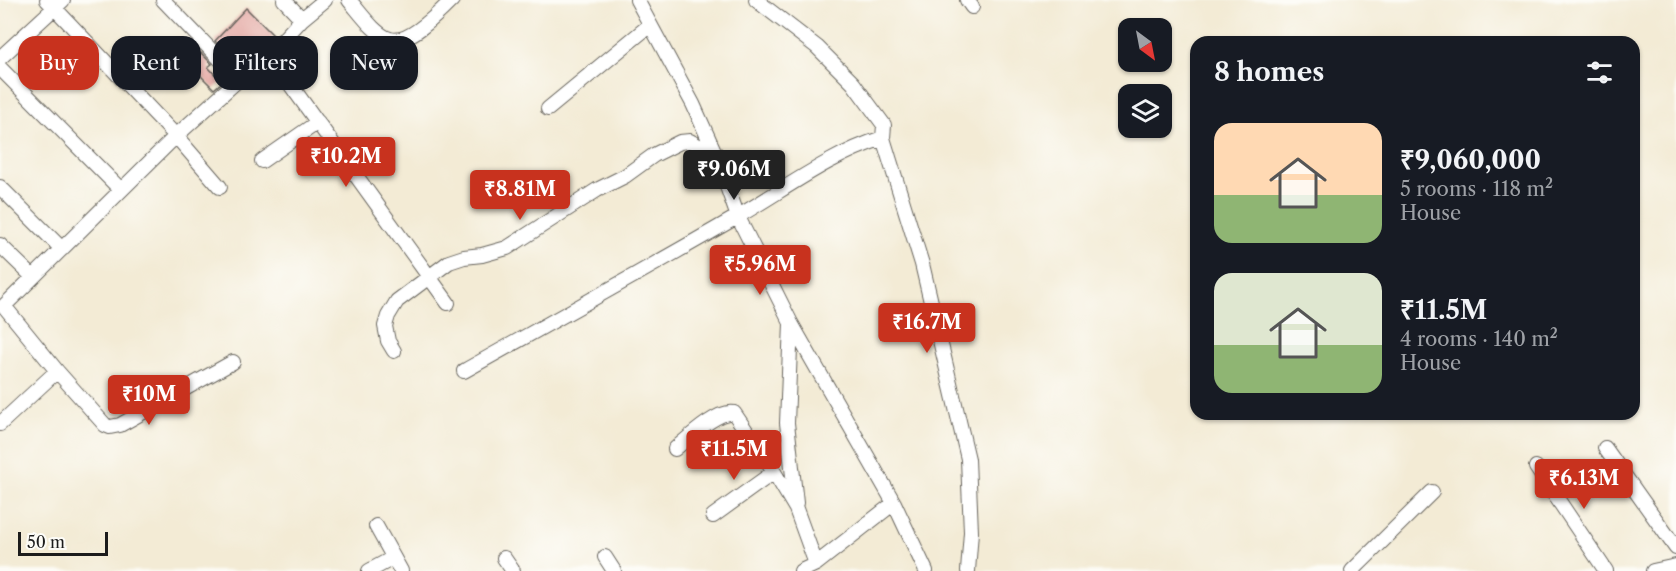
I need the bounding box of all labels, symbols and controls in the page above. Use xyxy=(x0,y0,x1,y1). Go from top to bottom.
north arrow xyxy=(1118,18,1172,72)
map controls xyxy=(1118,18,1172,138)
chip: Buy xyxy=(18,36,99,90)
chip: Rent xyxy=(111,36,201,90)
chip: Filters xyxy=(213,36,318,90)
chip: New xyxy=(330,36,418,90)
text: 8 homes xyxy=(1214,56,1324,88)
icon: filters xyxy=(1583,56,1616,89)
button: layers xyxy=(1118,84,1172,138)
pin: ₹10.2M xyxy=(297,137,395,188)
text: ₹10.2M xyxy=(310,144,382,168)
text: ₹9,060,000 xyxy=(1400,144,1541,176)
icon: home xyxy=(1262,147,1334,219)
pin: ₹9.06M xyxy=(685,150,783,201)
text: ₹9.06M xyxy=(697,157,771,181)
pin: ₹8.81M xyxy=(471,170,569,221)
text: ₹8.81M xyxy=(484,177,556,201)
text: 5 rooms · 118 m² xyxy=(1400,177,1553,201)
text: House xyxy=(1400,201,1461,225)
pin: ₹5.96M xyxy=(711,245,809,296)
text: ₹5.96M xyxy=(724,252,796,276)
text: ₹11.5M xyxy=(1400,294,1487,326)
icon: home xyxy=(1262,297,1334,369)
pin: ₹16.7M xyxy=(878,303,976,354)
text: ₹16.7M xyxy=(892,310,962,334)
text: 4 rooms · 140 m² xyxy=(1400,327,1558,351)
text: House xyxy=(1400,351,1461,375)
pin: ₹10M xyxy=(113,375,185,426)
text: ₹10M xyxy=(122,382,176,406)
pin: ₹11.5M xyxy=(685,430,783,481)
text: ₹11.5M xyxy=(700,437,768,461)
pin: ₹6.13M xyxy=(1535,459,1633,510)
text: ₹6.13M xyxy=(1549,466,1619,490)
scale bar xyxy=(18,529,108,556)
text: 50 m xyxy=(27,532,65,552)

